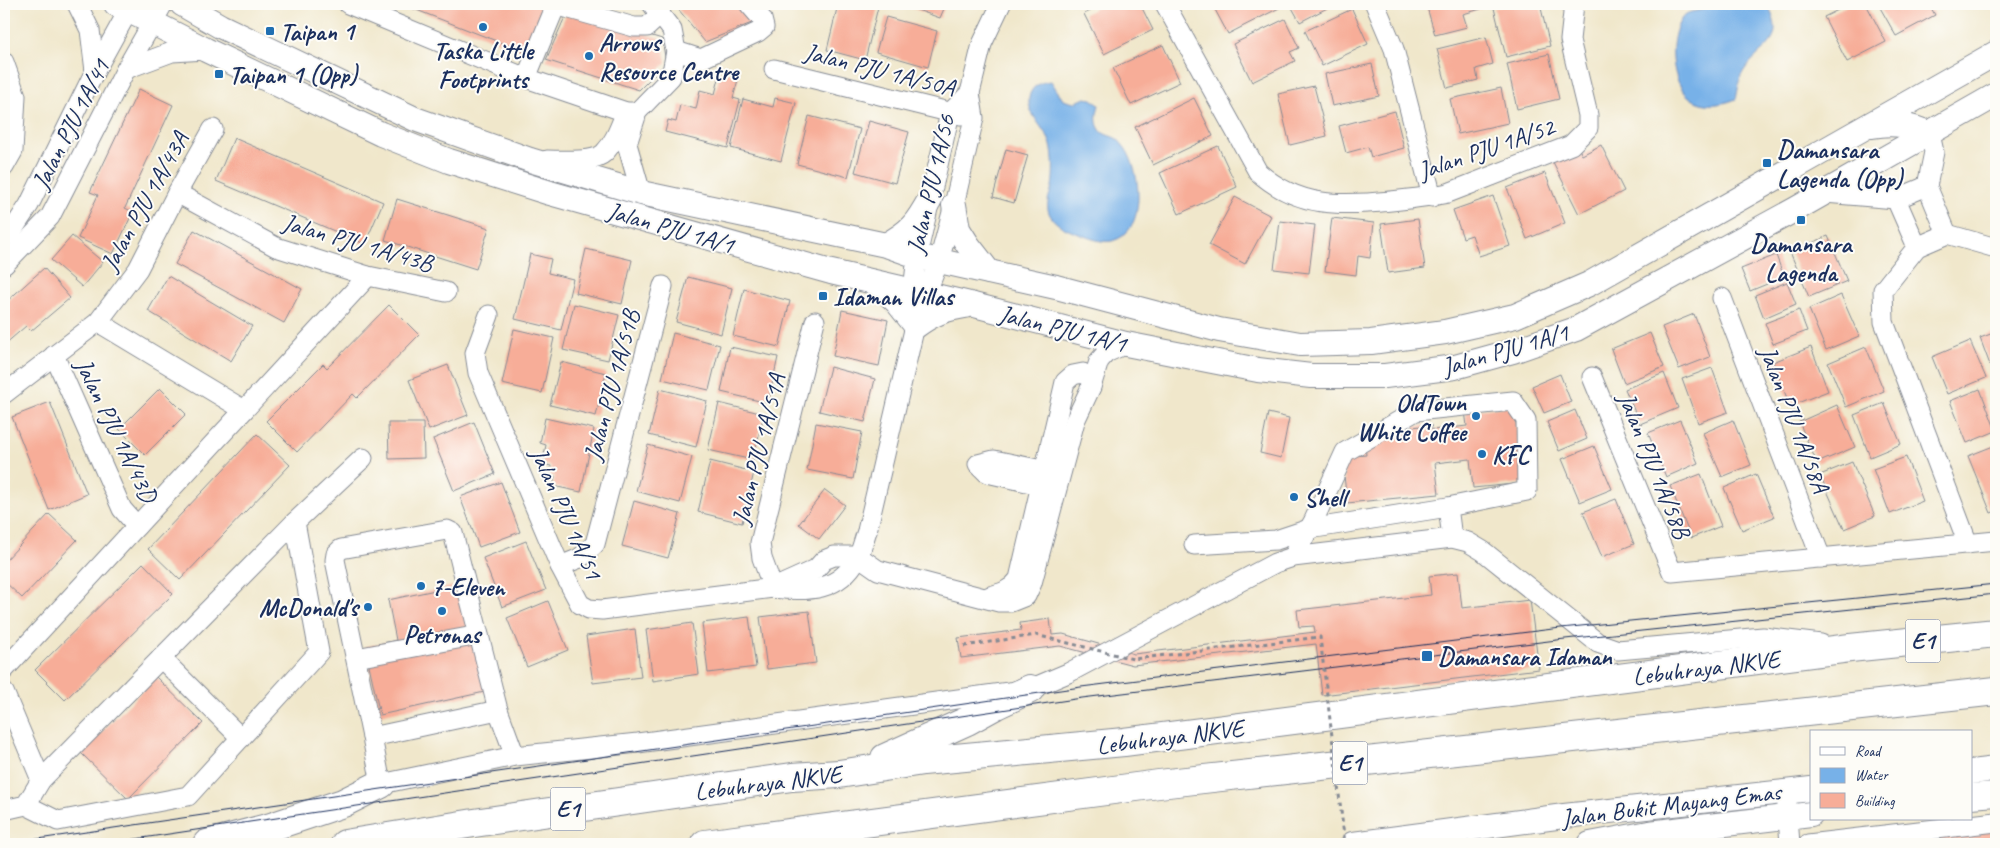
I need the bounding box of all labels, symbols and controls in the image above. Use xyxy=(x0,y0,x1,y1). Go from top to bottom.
place label: Taipan 1 xyxy=(280,16,357,48)
marker: Taska Little Footprints xyxy=(477,21,489,33)
marker: Taipan 1 xyxy=(264,25,276,37)
place label: Arrows Resource Centre xyxy=(599,27,740,88)
place label: Taska Little Footprints xyxy=(433,35,535,96)
street label: Jalan PJU 1A/50A xyxy=(800,36,960,104)
marker: Arrows Resource Centre xyxy=(583,50,595,62)
street label: Jalan PJU 1A/41 xyxy=(24,53,118,196)
place label: Taipan 1 (Opp) xyxy=(229,59,359,91)
marker: Taipan 1 (Opp) xyxy=(213,68,225,80)
street label: Jalan PJU 1A/52 xyxy=(1413,110,1560,187)
street label: Jalan PJU 1A/56 xyxy=(899,111,963,258)
street label: Jalan PJU 1A/43A xyxy=(93,125,197,277)
place label: Damansara Lagenda (Opp) xyxy=(1777,134,1904,195)
marker: Damansara Lagenda (Opp) xyxy=(1761,157,1773,169)
street label: Jalan PJU 1A/1 xyxy=(603,194,739,262)
street label: Jalan PJU 1A/43B xyxy=(278,206,438,280)
marker: Damansara Lagenda xyxy=(1795,214,1807,226)
place label: Damansara Lagenda xyxy=(1750,228,1853,289)
place label: Idaman Villas xyxy=(833,281,955,313)
marker: Idaman Villas xyxy=(817,290,829,302)
street label: Jalan PJU 1A/1 xyxy=(995,297,1132,361)
street label: Jalan PJU 1A/51B xyxy=(576,305,648,465)
street label: Jalan PJU 1A/1 xyxy=(1437,316,1574,384)
street label: Jalan PJU 1A/58A xyxy=(1751,341,1837,498)
street label: Jalan PJU 1A/43D xyxy=(67,352,166,510)
street label: Jalan PJU 1A/51A xyxy=(725,369,793,529)
place label: OldTown White Coffee xyxy=(1357,387,1468,448)
street label: Jalan PJU 1A/58B xyxy=(1610,387,1699,545)
marker: OldTown White Coffee xyxy=(1470,410,1482,422)
place label: KFC xyxy=(1492,439,1533,471)
street label: Jalan PJU 1A/51 xyxy=(522,441,610,586)
marker: KFC xyxy=(1476,448,1488,460)
place label: Shell xyxy=(1304,482,1351,514)
marker: Shell xyxy=(1288,491,1300,503)
place label: 7-Eleven xyxy=(431,571,506,603)
marker: 7-Eleven xyxy=(415,580,427,592)
place label: McDonald's xyxy=(259,592,360,624)
marker: McDonald's xyxy=(362,601,374,613)
marker: Petronas xyxy=(436,605,448,617)
place label: Petronas xyxy=(404,619,483,651)
road number: E1 xyxy=(1906,620,1940,662)
place label: Damansara Idaman xyxy=(1438,641,1613,673)
street label: Lebuhraya NKVE xyxy=(1631,643,1784,693)
marker: Damansara Idaman xyxy=(1420,649,1434,663)
street label: Lebuhraya NKVE xyxy=(1095,712,1248,762)
legend xyxy=(1810,730,1972,820)
road number: E1 xyxy=(1332,741,1368,784)
text: Road xyxy=(1855,742,1882,761)
street label: Lebuhraya NKVE xyxy=(693,758,846,808)
text: Water xyxy=(1855,766,1889,785)
street label: Jalan Bukit Mayang Emas xyxy=(1558,775,1785,834)
road number: E1 xyxy=(550,788,586,831)
text: Building xyxy=(1855,792,1895,811)

